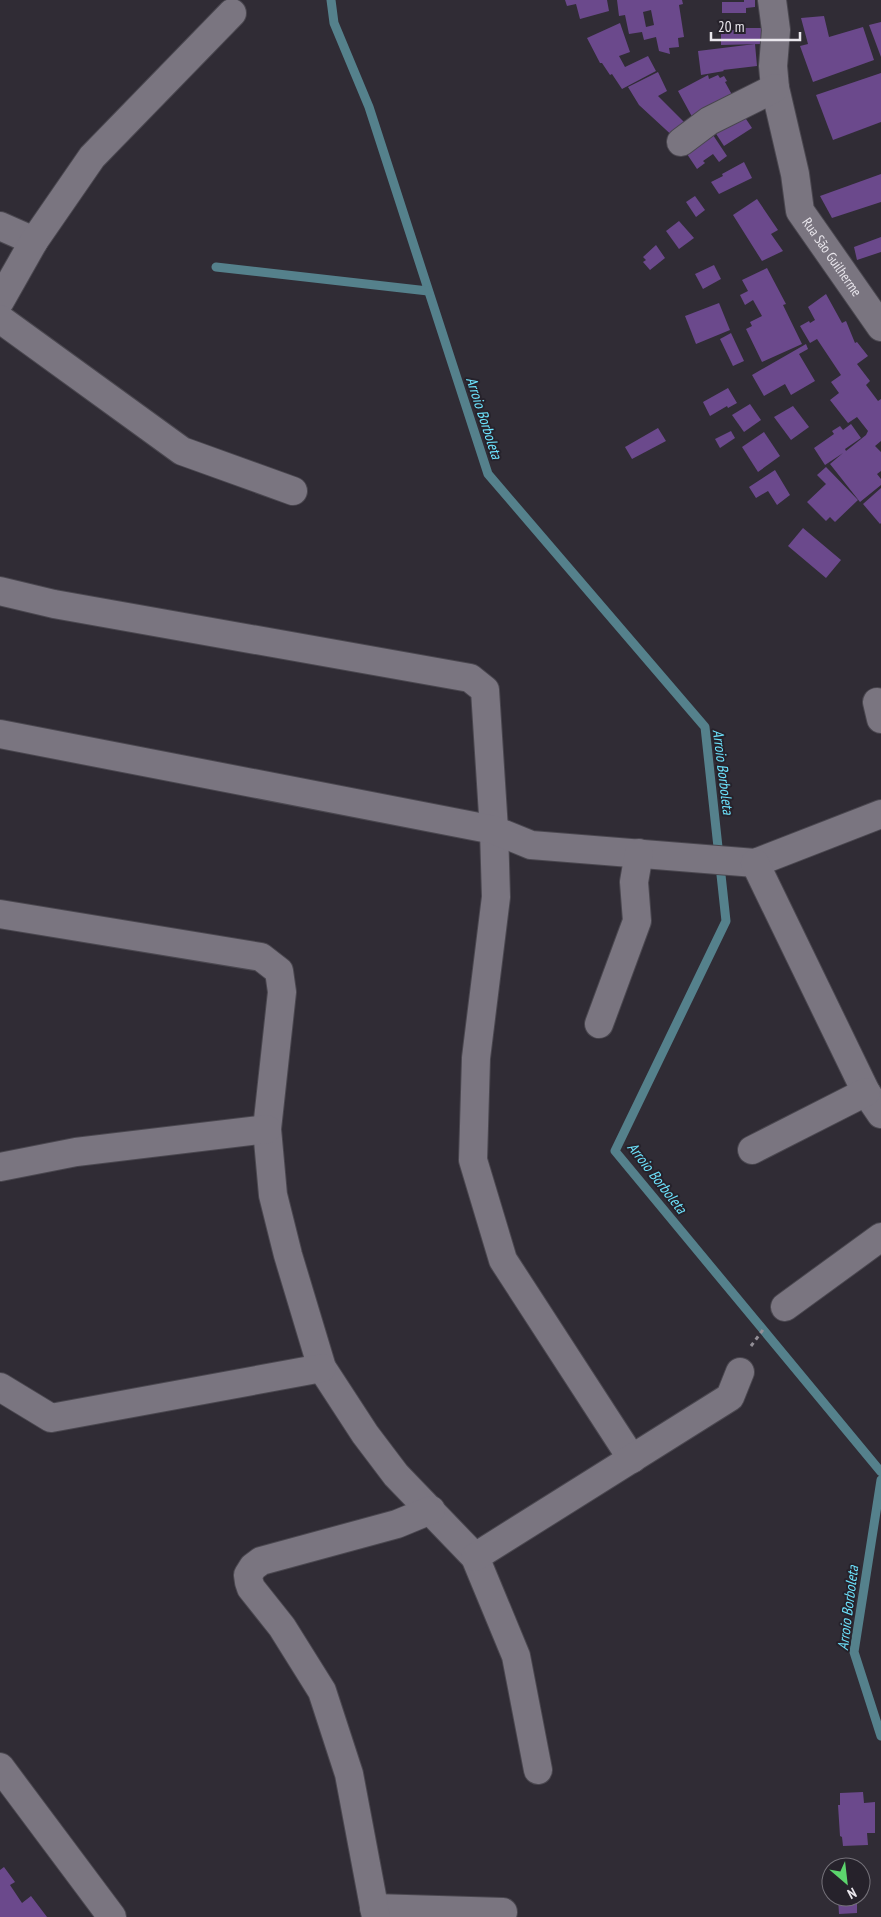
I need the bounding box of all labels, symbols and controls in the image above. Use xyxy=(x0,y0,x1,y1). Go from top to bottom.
scale bar xyxy=(711,10,800,42)
text: 20 m xyxy=(718,17,744,36)
street label: Rua São Guilherme xyxy=(798,214,866,300)
water label: Arroio Borboleta xyxy=(462,374,507,462)
water label: Arroio Borboleta xyxy=(709,729,738,816)
water label: Arroio Borboleta xyxy=(624,1138,692,1218)
water label: Arroio Borboleta xyxy=(833,1564,862,1651)
north arrow xyxy=(821,1857,871,1907)
text: N xyxy=(845,1884,860,1903)

